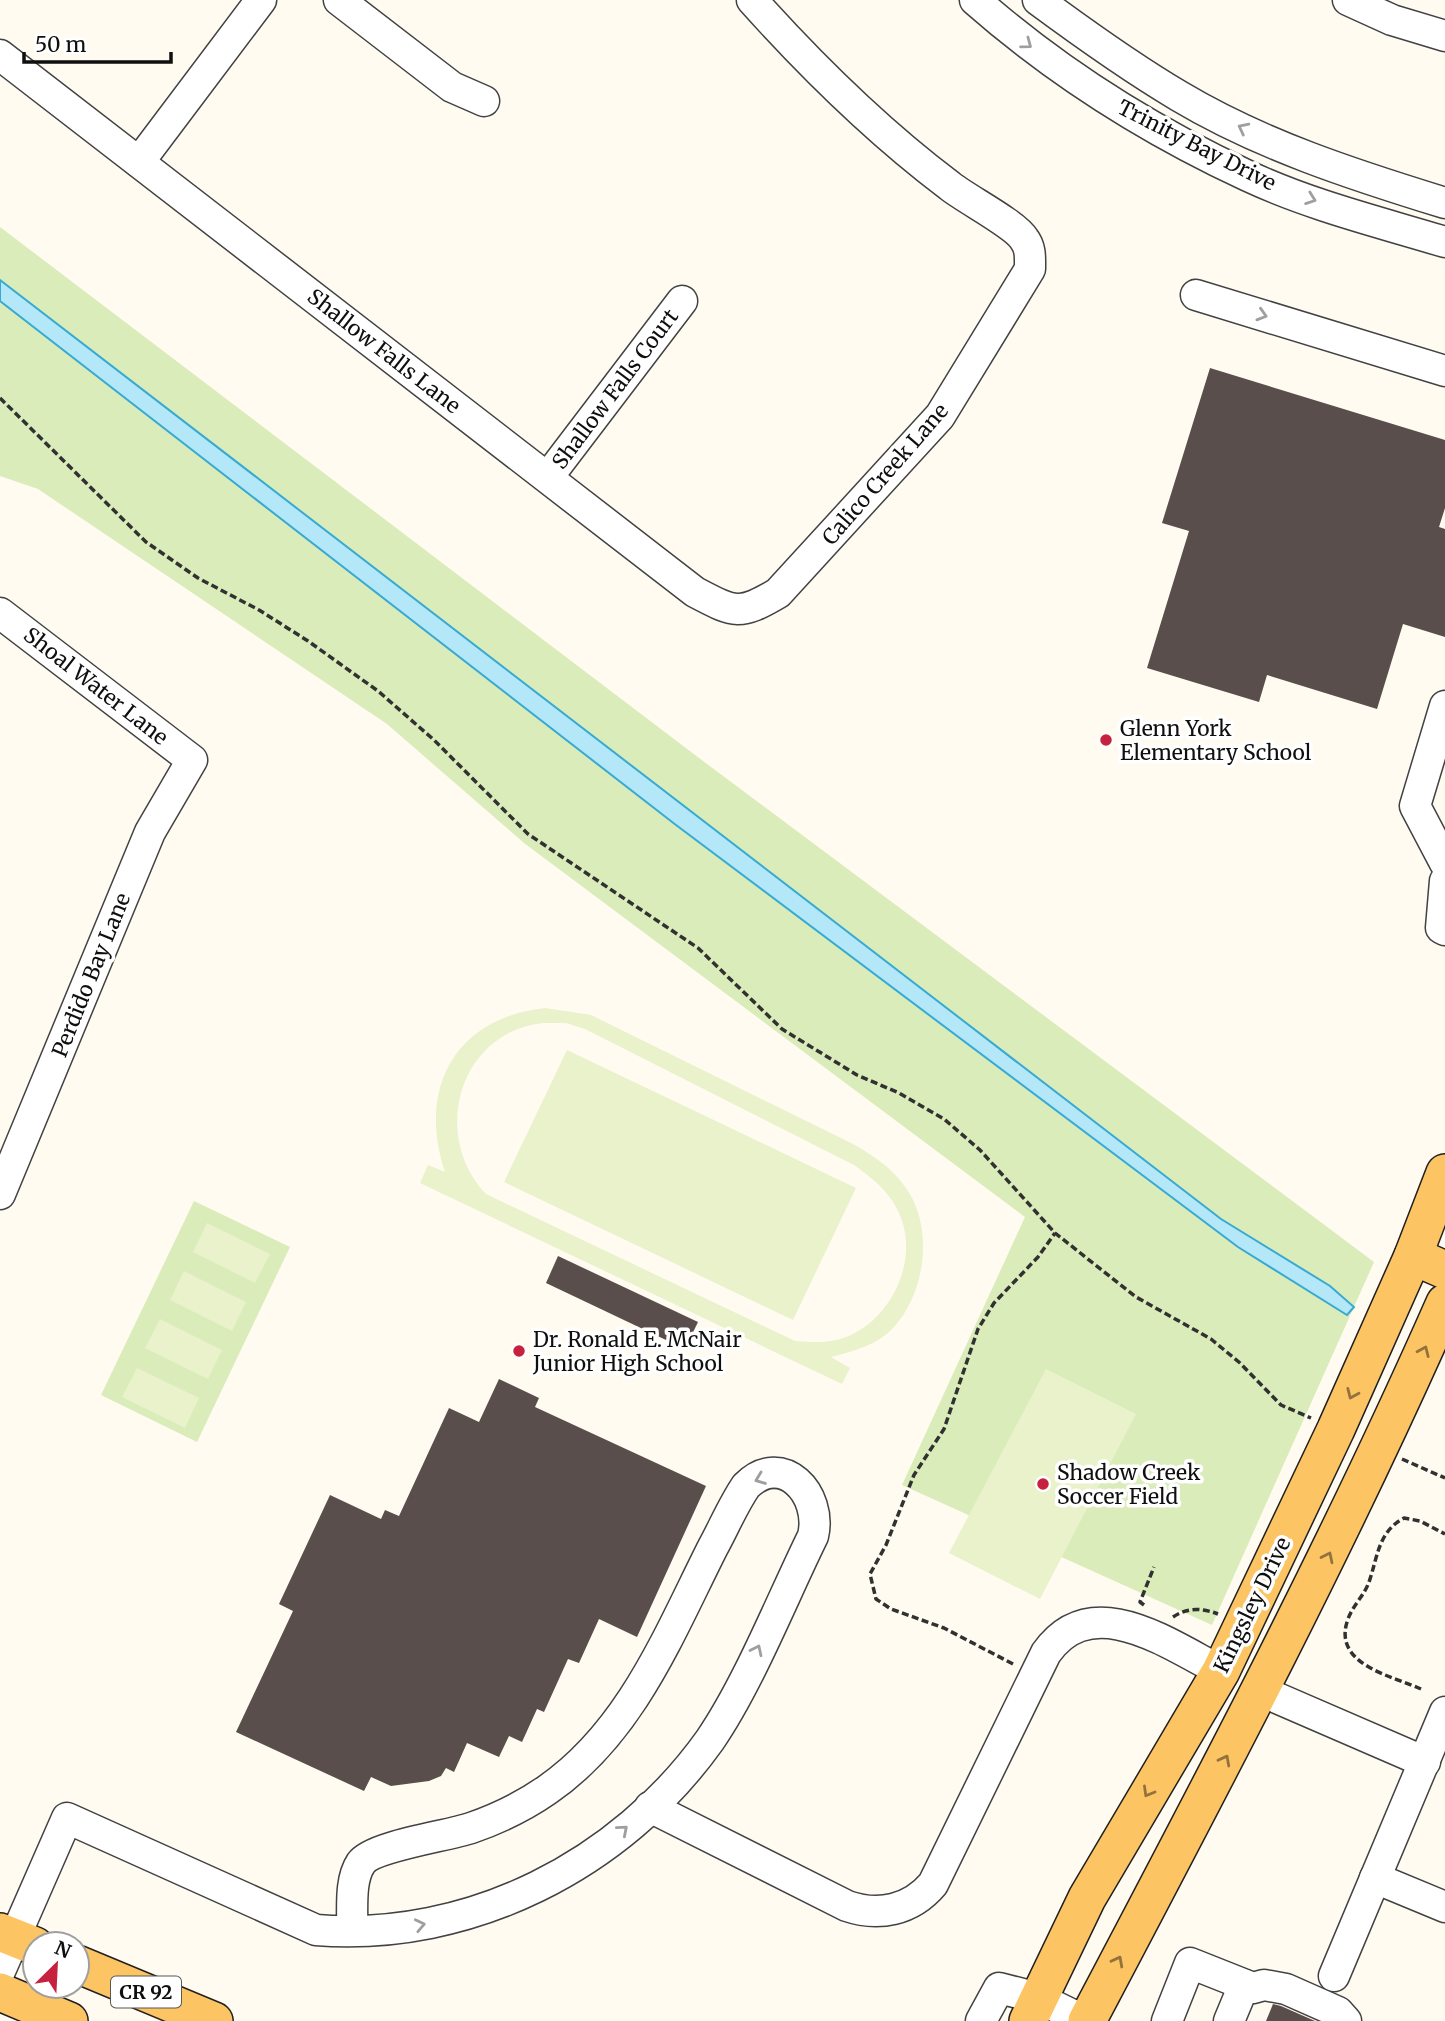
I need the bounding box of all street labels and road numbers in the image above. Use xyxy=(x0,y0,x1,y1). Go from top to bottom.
street label: Trinity Bay Drive xyxy=(1113,93,1281,197)
street label: Shallow Falls Lane xyxy=(302,283,466,419)
street label: Shallow Falls Court xyxy=(546,304,684,474)
street label: Calico Creek Lane xyxy=(816,398,954,550)
street label: Shoal Water Lane xyxy=(18,621,174,751)
street label: Perdido Bay Lane xyxy=(46,889,136,1061)
street label: Kingsley Drive xyxy=(1208,1533,1296,1677)
road number: CR 92 xyxy=(111,1976,181,2008)

